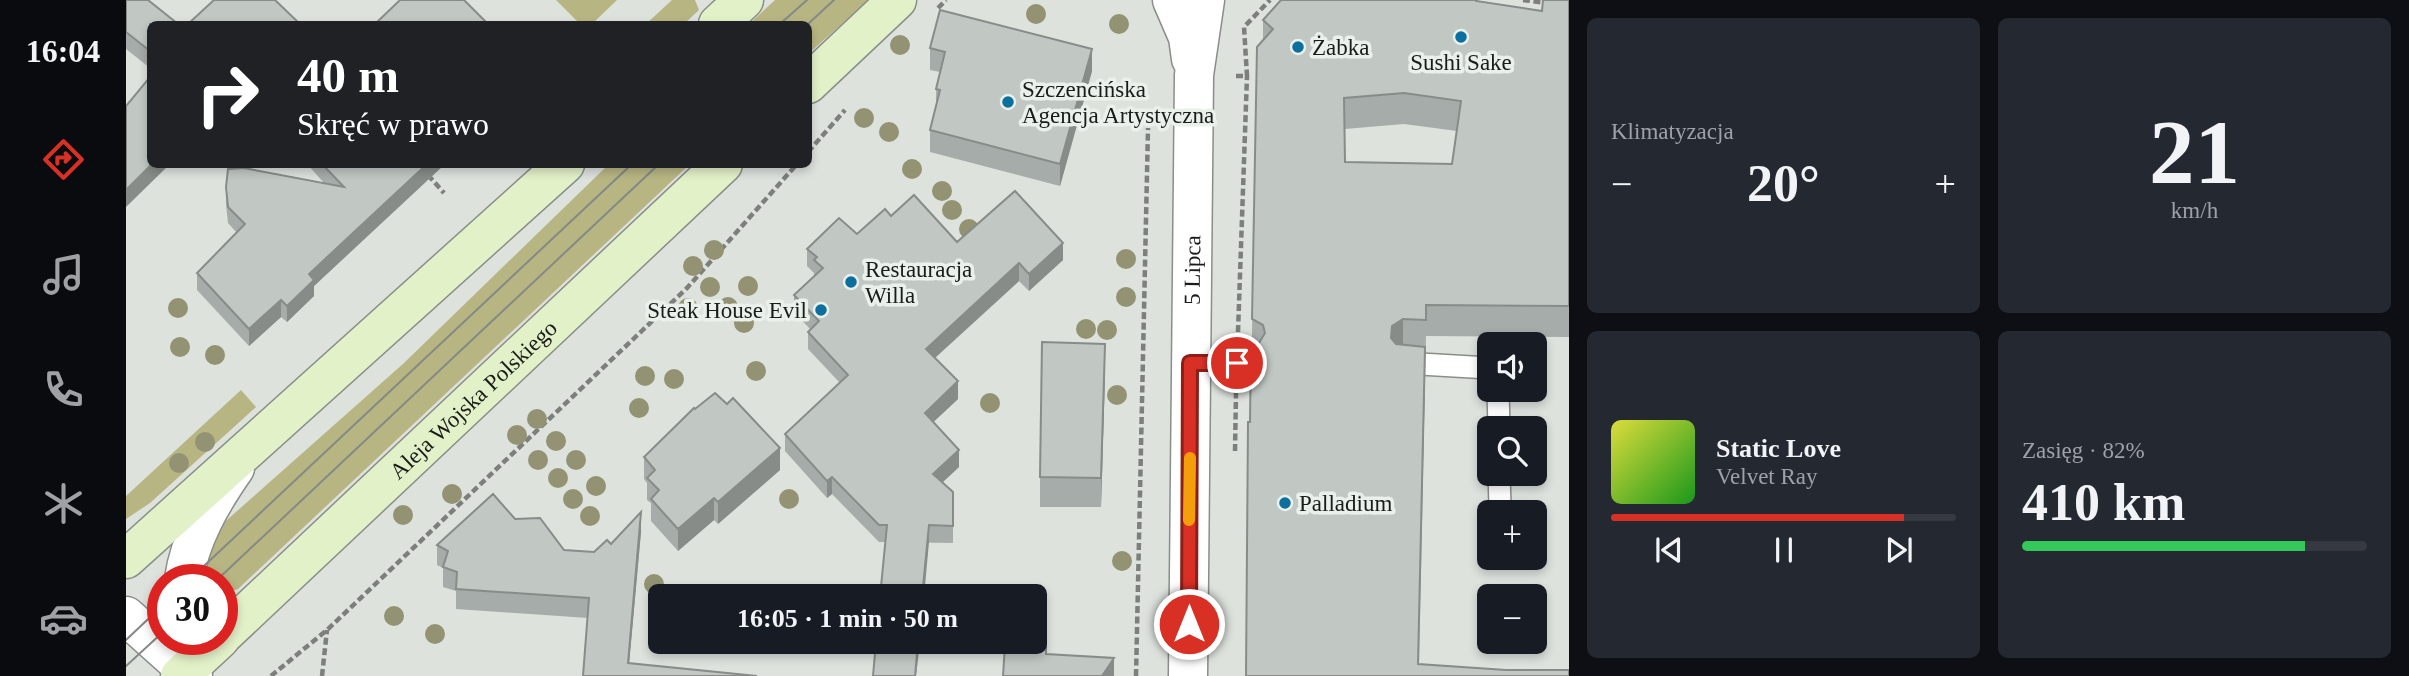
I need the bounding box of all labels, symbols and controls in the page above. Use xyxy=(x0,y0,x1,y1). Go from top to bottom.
marker: Sushi Sake xyxy=(1453,29,1469,45)
text: 16:04 xyxy=(26,33,100,69)
place label: Żabka xyxy=(1312,35,1369,60)
marker: Żabka xyxy=(1290,39,1306,55)
text: 40 m xyxy=(297,48,399,103)
icon: right xyxy=(182,49,273,140)
place label: Sushi Sake xyxy=(1410,50,1512,75)
place label: Szczencińska Agencja Artystyczna xyxy=(1022,77,1214,128)
marker: Szczencińska Agencja Artystyczna xyxy=(1000,94,1016,110)
text: 21 xyxy=(2149,102,2240,203)
text: Skręć w prawo xyxy=(297,106,489,142)
text: Klimatyzacja xyxy=(1611,119,1734,144)
icon: directions xyxy=(39,135,88,184)
text: 20° xyxy=(1747,155,1820,212)
text: − xyxy=(1611,163,1632,205)
text: + xyxy=(1935,163,1956,205)
text: km/h xyxy=(2171,198,2218,223)
street label: 5 Lipca xyxy=(1179,235,1205,305)
icon: music xyxy=(39,250,88,299)
place label: Restauracja Willa xyxy=(865,257,972,308)
marker: Restauracja Willa xyxy=(843,274,859,290)
place label: Steak House Evil xyxy=(647,298,807,323)
marker: Steak House Evil xyxy=(813,302,829,318)
street label: Aleja Wojska Polskiego xyxy=(384,315,562,484)
map controls xyxy=(1477,332,1547,654)
button: sound xyxy=(1477,332,1547,402)
pin xyxy=(1207,333,1267,393)
icon: arrive xyxy=(1218,344,1256,382)
icon: phone xyxy=(39,365,88,414)
button: search xyxy=(1477,416,1547,486)
text: Static Love xyxy=(1716,434,1841,463)
text: Zasięg · 82% xyxy=(2022,438,2145,463)
text: Velvet Ray xyxy=(1716,464,1818,489)
text: 410 km xyxy=(2022,474,2185,531)
icon: climate xyxy=(39,479,88,528)
place label: Palladium xyxy=(1299,491,1392,516)
marker: Palladium xyxy=(1277,495,1293,511)
button: + xyxy=(1477,500,1547,570)
icon: previous xyxy=(1650,531,1688,569)
icon: pause xyxy=(1765,531,1803,569)
icon: next xyxy=(1880,531,1918,569)
speed limit sign: 30 xyxy=(147,564,238,655)
button: − xyxy=(1477,584,1547,654)
position arrow xyxy=(1152,587,1226,661)
icon: car xyxy=(39,594,88,643)
text: 16:05 · 1 min · 50 m xyxy=(737,604,958,633)

